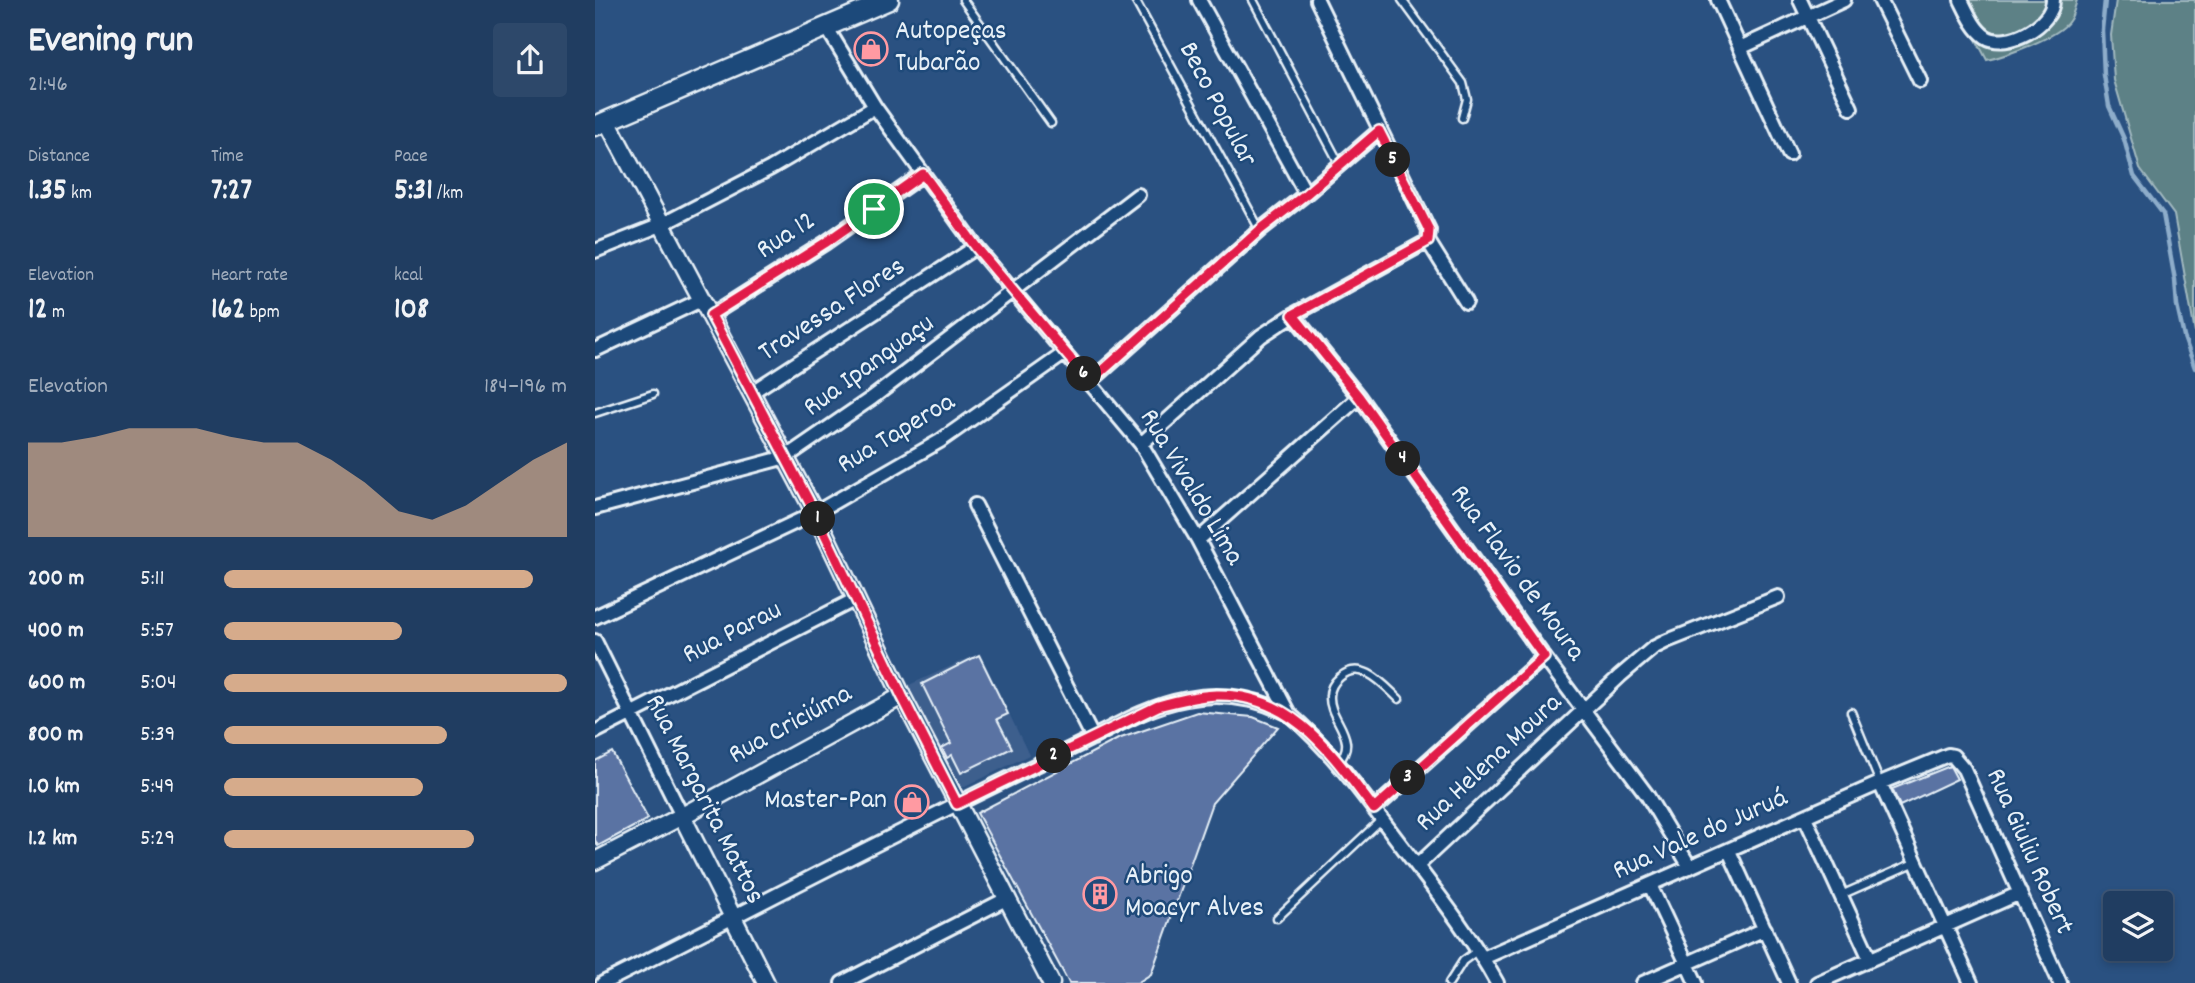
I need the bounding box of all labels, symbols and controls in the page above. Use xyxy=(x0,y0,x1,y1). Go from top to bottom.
place label: Autopeças Tubarão xyxy=(895,13,1007,85)
text: Evening run xyxy=(28,15,193,70)
button: share xyxy=(493,23,567,97)
shop icon: Autopeças Tubarão xyxy=(852,30,890,68)
street label: Beco Popular xyxy=(1166,36,1266,175)
text: 21:46 xyxy=(28,69,68,102)
pin: 5 xyxy=(1375,142,1411,178)
text: Distance xyxy=(28,144,90,171)
text: Time xyxy=(211,144,244,171)
text: Pace xyxy=(394,144,428,171)
text: 5 xyxy=(1388,146,1397,173)
text: 1.35 xyxy=(28,171,67,214)
text: 7:27 xyxy=(211,171,252,214)
text: 5:31 xyxy=(394,171,433,214)
pin xyxy=(844,179,904,239)
text: km xyxy=(67,181,92,208)
text: /km xyxy=(433,181,463,208)
icon: arrive xyxy=(855,190,893,228)
street label: Rua 12 xyxy=(749,203,825,271)
street label: Travessa Flores xyxy=(752,248,914,374)
text: Elevation xyxy=(28,263,94,290)
text: Heart rate xyxy=(211,263,288,290)
text: kcal xyxy=(394,263,423,290)
text: 12 xyxy=(28,290,48,333)
text: 162 xyxy=(211,290,245,333)
text: 108 xyxy=(394,290,429,333)
text: m xyxy=(48,300,65,327)
text: bpm xyxy=(245,300,280,327)
street label: Rua Ipanguaçu xyxy=(796,306,944,428)
pin: 6 xyxy=(1067,356,1101,392)
text: 6 xyxy=(1079,360,1088,387)
text: Elevation xyxy=(28,371,108,404)
text: 184–196 m xyxy=(484,371,567,404)
street label: Rua Taperoa xyxy=(831,384,964,486)
street label: Rua Vivaldo Lima xyxy=(1127,402,1253,575)
pin: 4 xyxy=(1385,442,1421,476)
text: 4 xyxy=(1399,445,1406,472)
street label: Rua Flavio de Moura xyxy=(1438,477,1594,671)
pin: 1 xyxy=(801,502,836,536)
text: 1 xyxy=(815,505,820,532)
text: 200 m xyxy=(28,563,84,596)
text: 5:11 xyxy=(140,563,165,596)
street label: Rua Parau xyxy=(676,592,790,676)
text: 400 m xyxy=(28,615,84,648)
text: 5:57 xyxy=(140,615,174,648)
text: 600 m xyxy=(28,667,85,700)
text: 5:04 xyxy=(140,667,177,700)
street label: Rua Criciúma xyxy=(722,675,861,776)
street label: Rua Helena Moura xyxy=(1408,685,1573,843)
street label: Rua Margarita Mattos xyxy=(633,688,773,912)
text: 800 m xyxy=(28,719,83,752)
text: 5:39 xyxy=(140,719,175,752)
pin: 2 xyxy=(1037,738,1071,774)
text: 2 xyxy=(1049,742,1058,769)
pin: 3 xyxy=(1391,760,1425,796)
street label: Rua Giuliu Robert xyxy=(1974,763,2082,941)
text: 3 xyxy=(1403,764,1412,791)
text: 1.0 km xyxy=(28,771,80,804)
text: 5:49 xyxy=(140,771,175,804)
street label: Rua Vale do Juruá xyxy=(1607,779,1795,892)
place label: Master-Pan xyxy=(764,782,887,822)
shop icon: Master-Pan xyxy=(893,783,931,821)
text: 1.2 km xyxy=(28,823,77,856)
text: 5:29 xyxy=(140,823,175,856)
place label: Abrigo Moacyr Alves xyxy=(1125,858,1264,930)
building icon: Abrigo Moacyr Alves xyxy=(1081,875,1119,913)
map controls xyxy=(2103,891,2173,961)
button: layers xyxy=(2103,891,2173,961)

